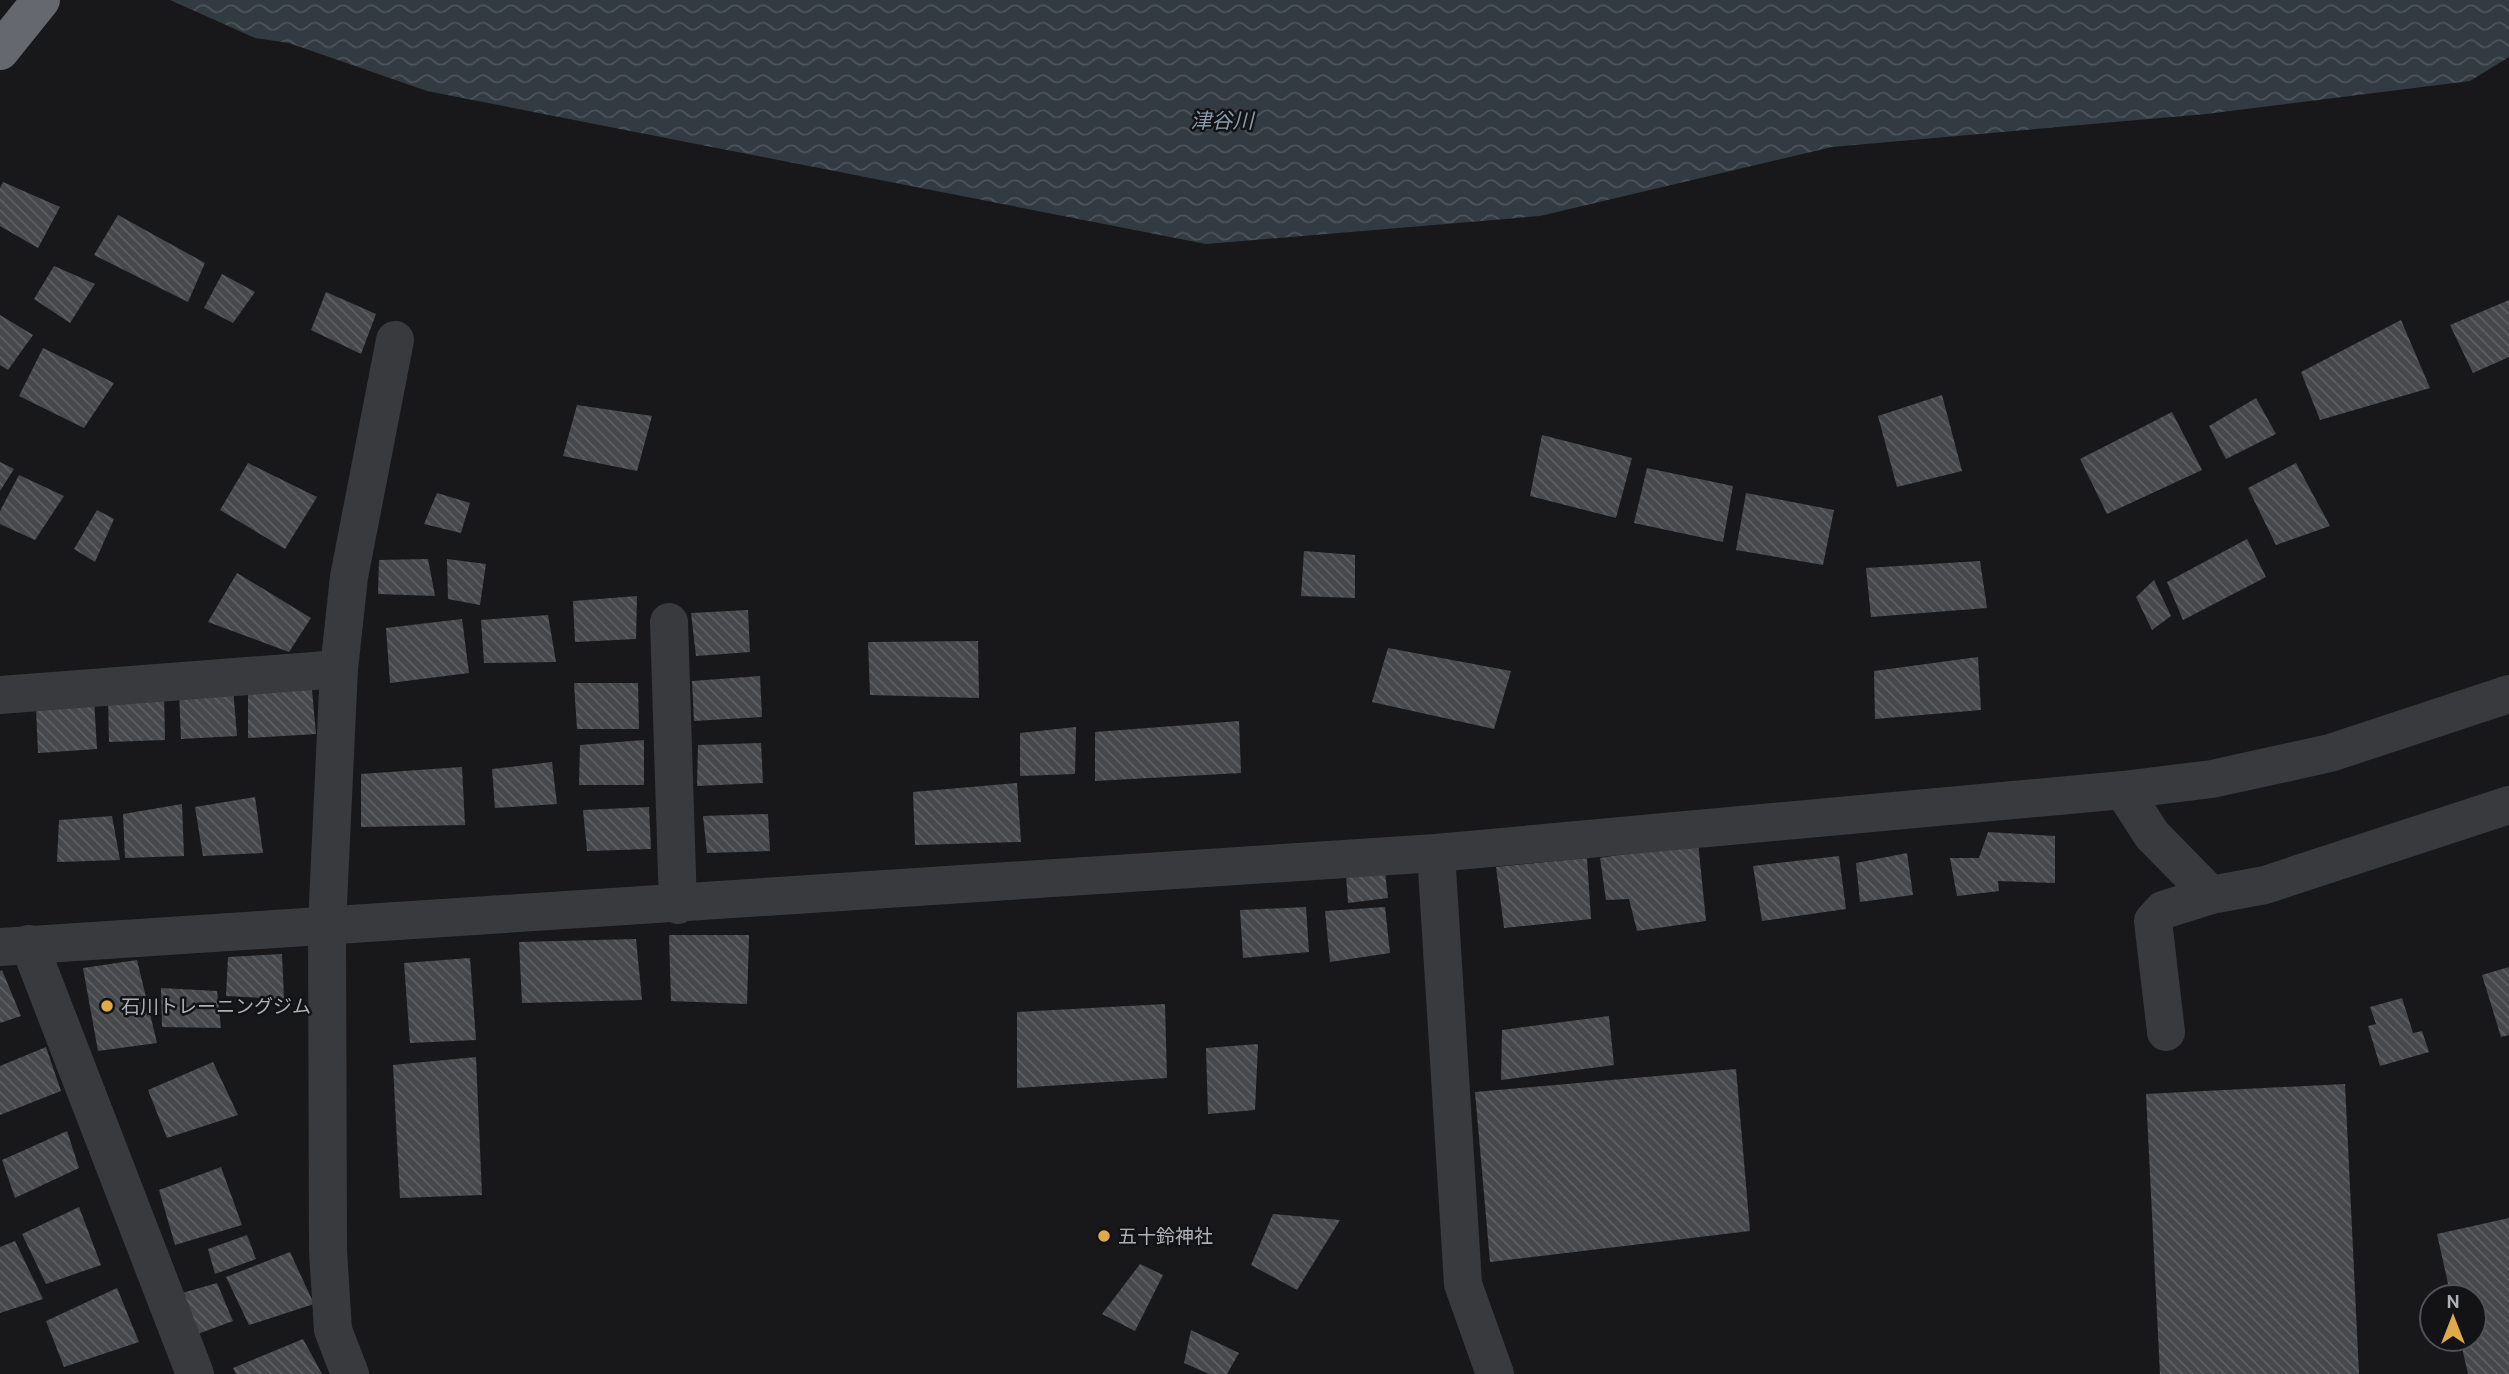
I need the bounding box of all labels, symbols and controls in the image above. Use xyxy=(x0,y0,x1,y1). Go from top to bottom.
water label: 津谷川 xyxy=(1191,109,1255,136)
place label: 石川トレーニングジム xyxy=(121,996,311,1020)
marker: 石川トレーニングジム xyxy=(99,998,115,1014)
place label: 五十鈴神社 xyxy=(1118,1226,1213,1250)
marker: 五十鈴神社 xyxy=(1096,1228,1112,1244)
north arrow xyxy=(2418,1283,2488,1353)
text: N xyxy=(2446,1291,2460,1315)

